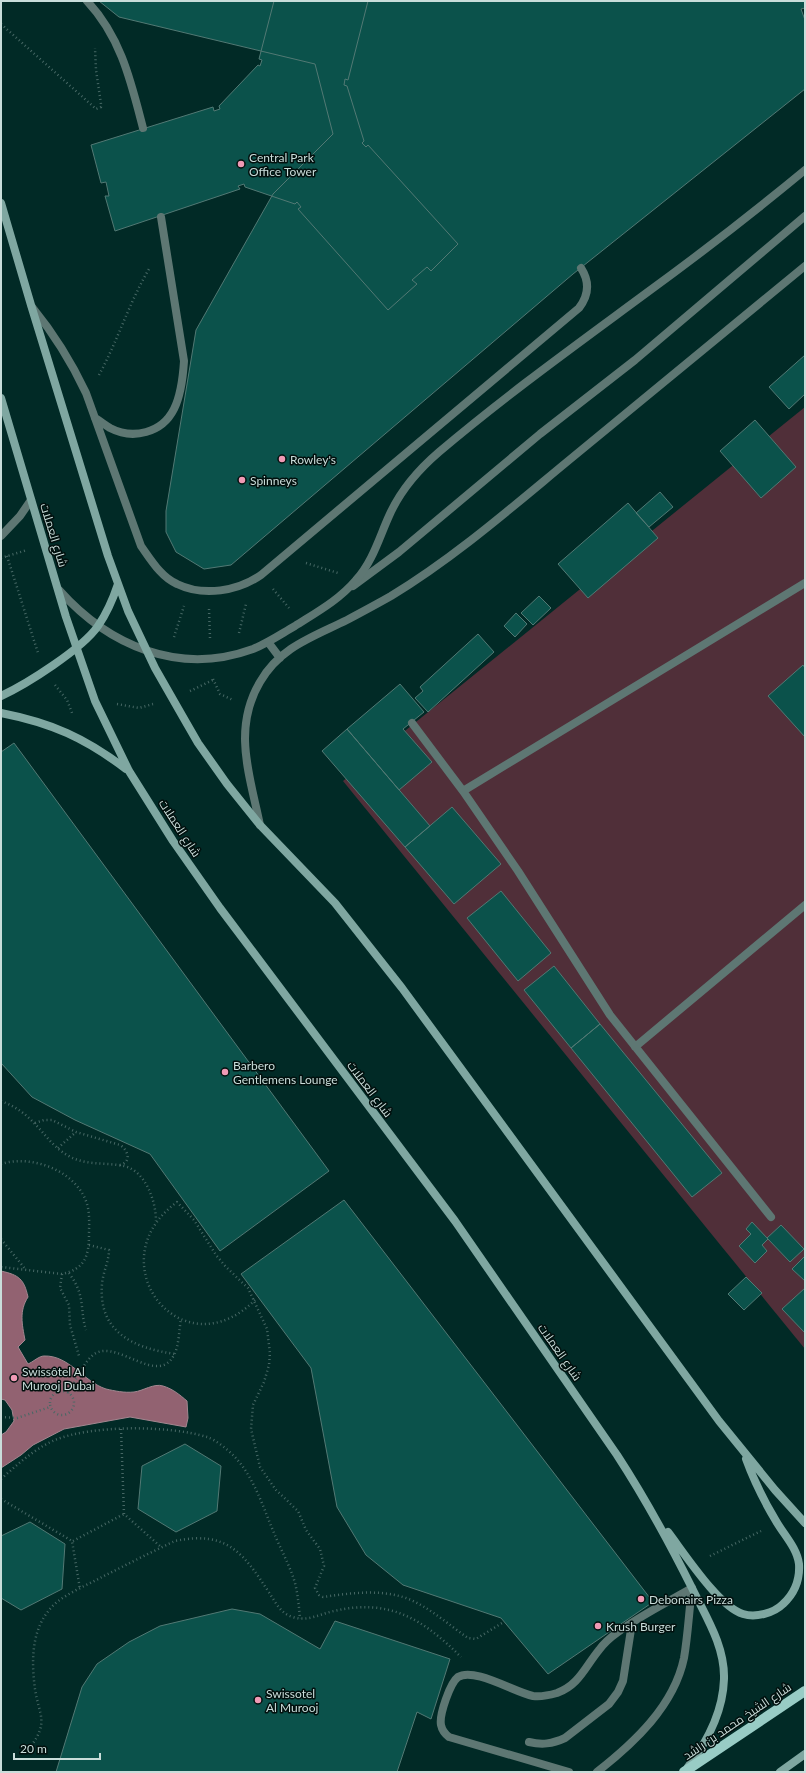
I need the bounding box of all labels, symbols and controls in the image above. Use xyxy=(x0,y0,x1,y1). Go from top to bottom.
place label: Central Park Office Tower xyxy=(249,150,317,179)
marker: Central Park Office Tower xyxy=(236,159,246,169)
place label: Rowley's xyxy=(290,452,336,467)
marker: Rowley's xyxy=(277,454,287,464)
place label: Spinneys xyxy=(250,473,297,488)
marker: Spinneys xyxy=(237,475,247,485)
street label: شارع العملات xyxy=(36,501,71,569)
street label: شارع العملات xyxy=(155,796,204,860)
place label: Barbero Gentlemens Lounge xyxy=(233,1058,338,1087)
street label: شارع العملات xyxy=(343,1058,396,1121)
marker: Barbero Gentlemens Lounge xyxy=(220,1067,230,1077)
street label: شارع العملات xyxy=(534,1321,585,1384)
place label: Swissôtel Al Murooj Dubai xyxy=(22,1364,95,1393)
marker: Swissôtel Al Murooj Dubai xyxy=(9,1373,19,1383)
place label: Debonairs Pizza xyxy=(649,1592,733,1607)
marker: Debonairs Pizza xyxy=(636,1594,646,1604)
place label: Krush Burger xyxy=(606,1619,676,1634)
marker: Krush Burger xyxy=(593,1621,603,1631)
street label: شارع الشيخ محمد بن راشد xyxy=(680,1679,795,1764)
place label: Swissotel Al Murooj xyxy=(266,1686,318,1715)
marker: Swissotel Al Murooj xyxy=(253,1695,263,1705)
scale bar xyxy=(14,1735,100,1761)
text: 20 m xyxy=(20,1741,47,1756)

